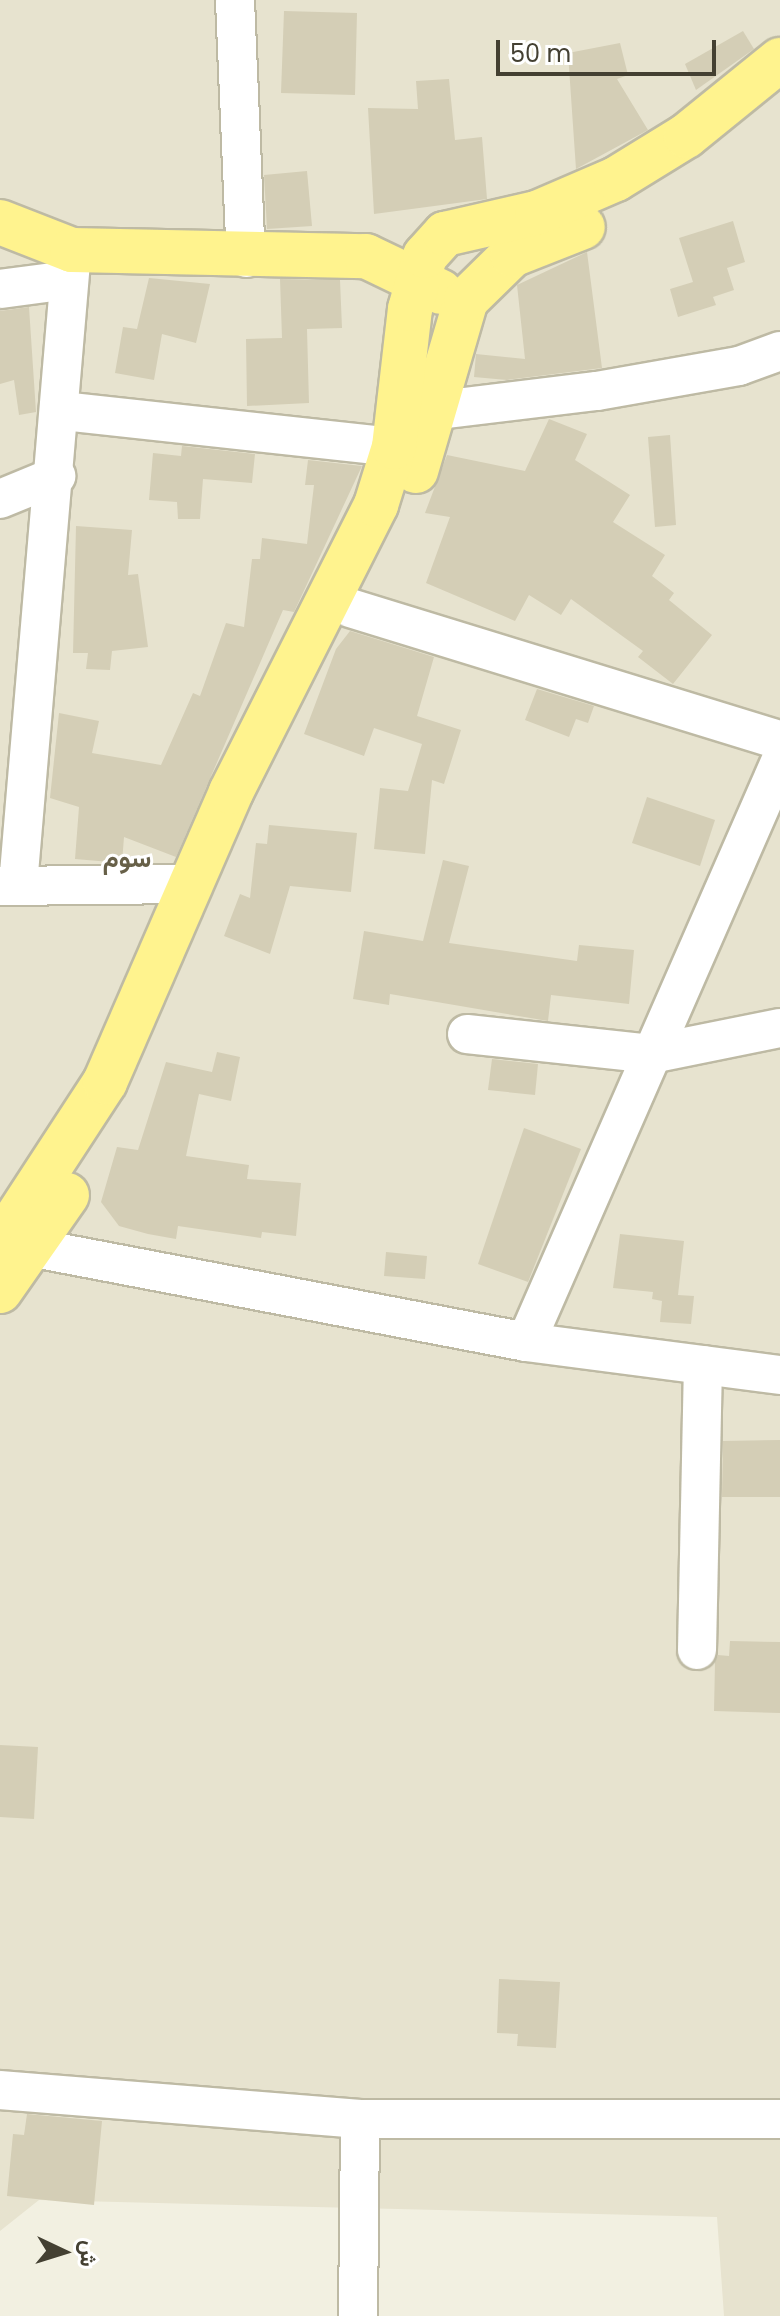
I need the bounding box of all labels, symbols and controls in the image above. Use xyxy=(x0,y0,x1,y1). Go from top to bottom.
scale bar xyxy=(500,24,720,74)
text: 50 m xyxy=(510,37,571,70)
district label: سوم xyxy=(103,843,151,875)
north arrow xyxy=(24,2212,104,2292)
text: ش xyxy=(72,2239,105,2268)

